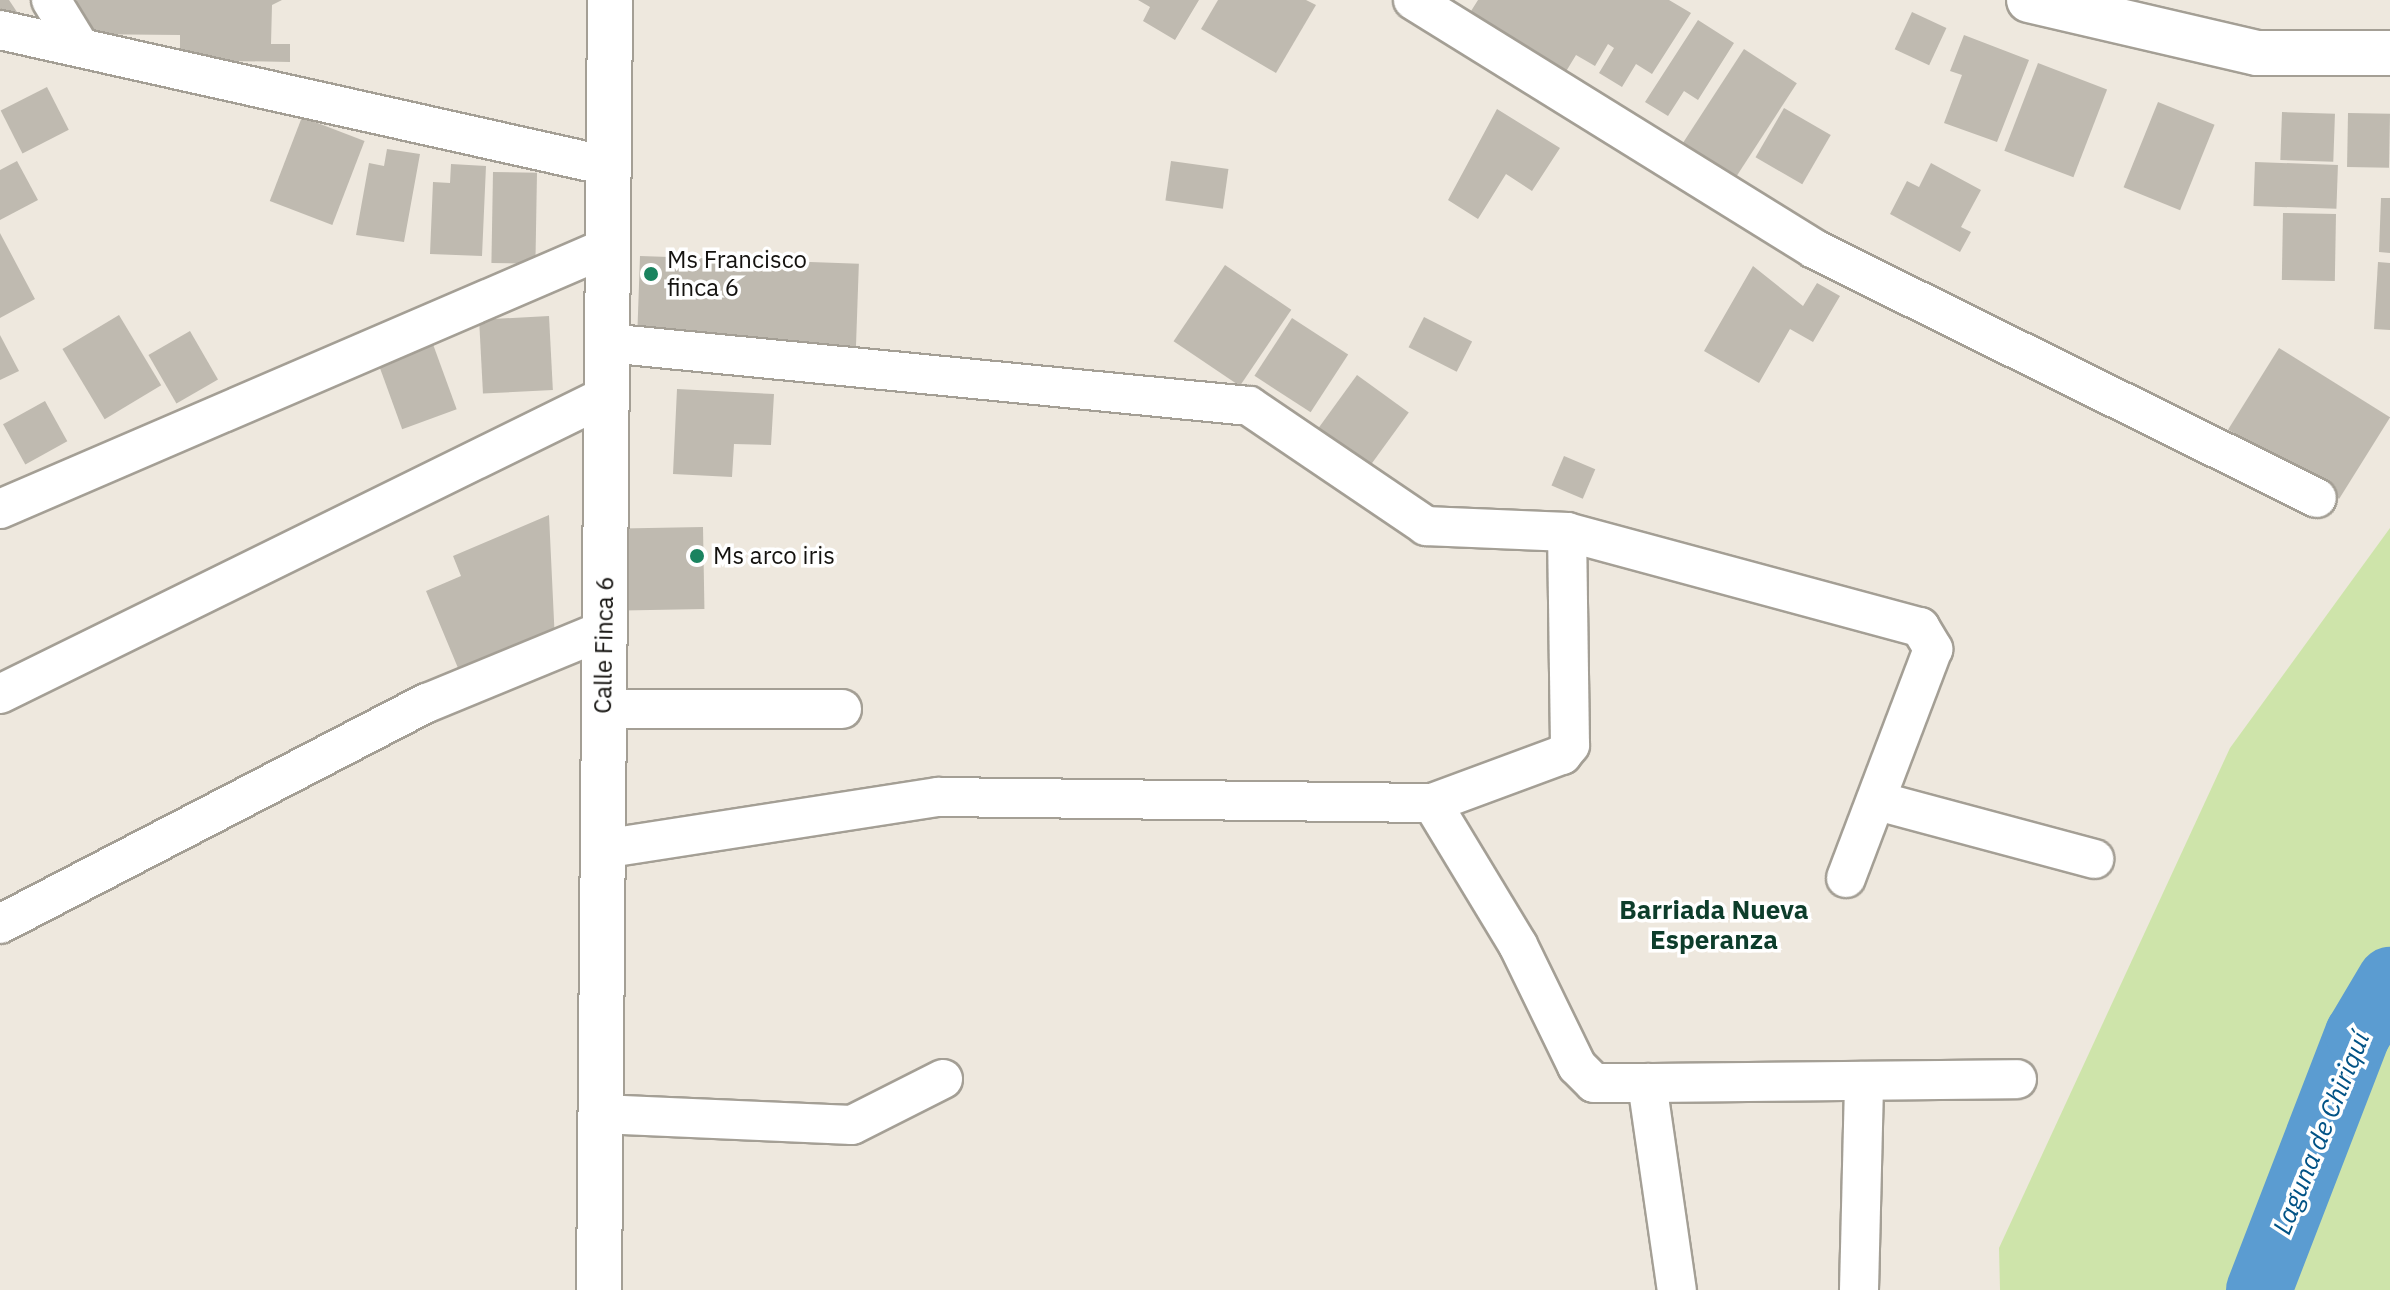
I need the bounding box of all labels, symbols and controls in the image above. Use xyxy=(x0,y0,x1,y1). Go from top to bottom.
place label: Ms Francisco finca 6 xyxy=(667,246,807,302)
marker: Ms Francisco finca 6 xyxy=(642,265,660,283)
place label: Ms arco iris xyxy=(713,542,835,570)
marker: Ms arco iris xyxy=(688,547,706,565)
street label: Calle Finca 6 xyxy=(588,576,620,714)
district label: Barriada Nueva Esperanza xyxy=(1619,894,1809,956)
water label: Laguna de Chiriquí xyxy=(2266,1027,2376,1239)

